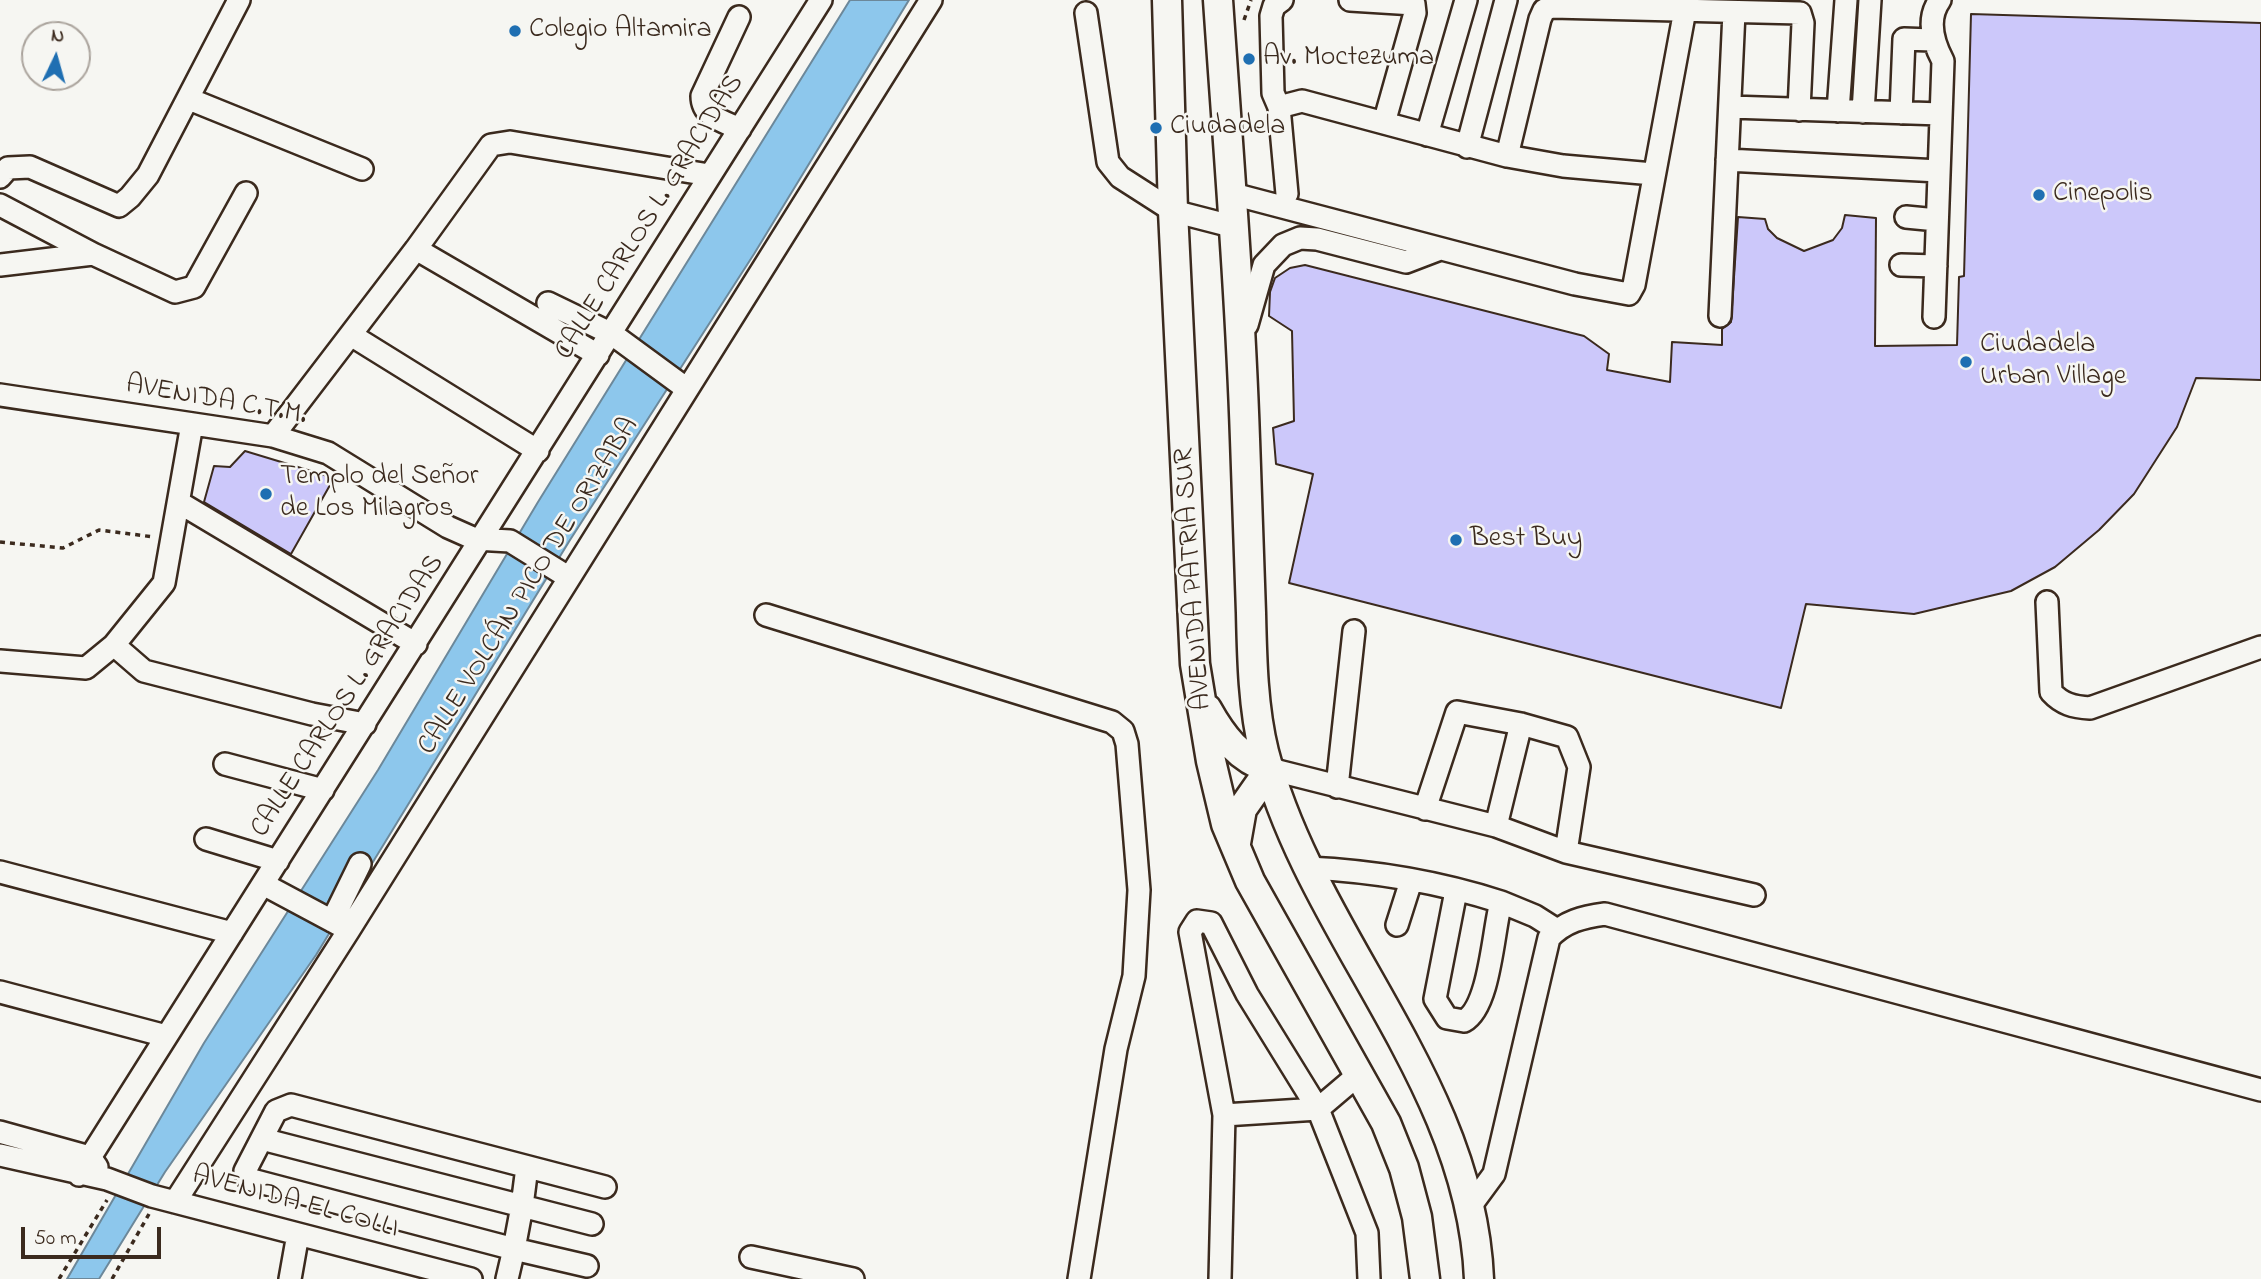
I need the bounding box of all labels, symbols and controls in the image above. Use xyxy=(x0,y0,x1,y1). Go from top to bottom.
place label: Colegio Altamira xyxy=(529,14,712,48)
north arrow xyxy=(21,21,91,91)
text: N xyxy=(50,23,65,51)
marker: Colegio Altamira xyxy=(507,23,523,39)
place label: Av. Moctezuma xyxy=(1263,42,1434,76)
marker: Av. Moctezuma xyxy=(1241,51,1257,67)
street label: CALLE CARLOS L. GRACIDAS xyxy=(549,69,753,367)
place label: Ciudadela xyxy=(1170,111,1285,145)
marker: Ciudadela xyxy=(1148,120,1164,136)
place label: Cinepolis xyxy=(2053,178,2153,212)
marker: Cinepolis xyxy=(2031,187,2047,203)
place label: Ciudadela Urban Village xyxy=(1980,329,2126,395)
marker: Ciudadela Urban Village xyxy=(1958,354,1974,370)
street label: AVENIDA C.T.M. xyxy=(123,370,309,434)
street label: CALLE VOLCÁN PICO DE ORIZABA xyxy=(412,412,648,762)
street label: AVENIDA PATRIA SUR xyxy=(1169,447,1221,711)
place label: Templo del Señor de Los Milagros xyxy=(280,461,479,527)
marker: Templo del Señor de Los Milagros xyxy=(258,486,274,502)
place label: Best Buy xyxy=(1470,523,1582,557)
marker: Best Buy xyxy=(1448,532,1464,548)
street label: CALLE CARLOS L. GRACIDAS xyxy=(245,549,453,845)
street label: AVENIDA EL COLLI xyxy=(188,1160,402,1248)
scale bar xyxy=(24,1212,164,1256)
text: 50 m xyxy=(34,1224,77,1254)

